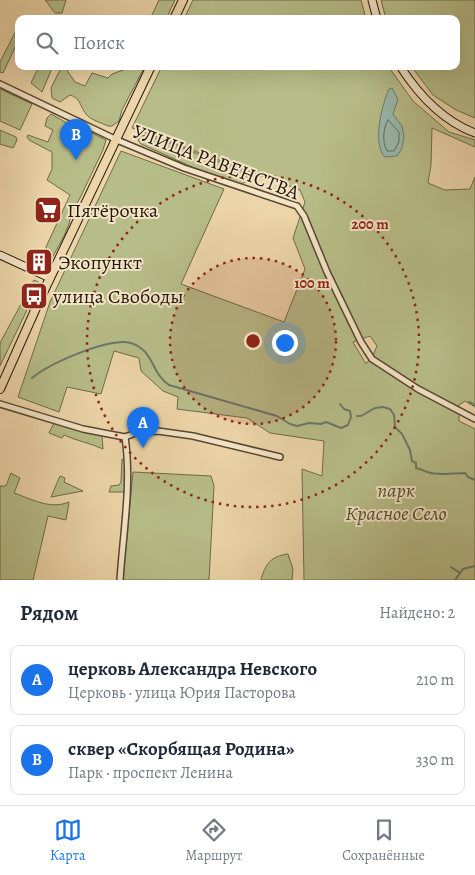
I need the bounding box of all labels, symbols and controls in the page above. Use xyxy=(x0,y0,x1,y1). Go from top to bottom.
search box xyxy=(15,15,460,70)
icon: search xyxy=(33,29,61,57)
text: Поиск xyxy=(73,30,125,56)
street label: УЛИЦА РАВЕНСТВА xyxy=(129,118,304,206)
pin: B xyxy=(60,119,92,160)
supermarket icon: Пятёрочка xyxy=(33,195,63,225)
place label: Пятёрочка xyxy=(67,197,159,224)
text: 200 m xyxy=(351,214,389,234)
building icon: Экопункт xyxy=(24,247,54,277)
place label: Экопункт xyxy=(58,249,142,276)
text: 100 m xyxy=(294,273,330,293)
bus stop icon: улица Свободы xyxy=(19,281,49,311)
place label: улица Свободы xyxy=(52,283,184,310)
your location xyxy=(272,330,298,356)
centre of rings xyxy=(244,332,262,350)
pin: A xyxy=(127,407,159,448)
park label: парк Красное Село xyxy=(345,477,447,527)
text: Рядом xyxy=(20,599,78,627)
text: Найдено: 2 xyxy=(379,602,455,624)
text: церковь Александра Невского xyxy=(68,656,317,682)
text: A xyxy=(32,669,42,691)
text: 210 m xyxy=(416,669,454,691)
text: Церковь · улица Юрия Пасторова xyxy=(68,682,296,704)
text: сквер «Скорбящая Родина» xyxy=(68,736,294,762)
text: B xyxy=(32,749,42,771)
text: 330 m xyxy=(416,749,454,771)
text: Парк · проспект Ленина xyxy=(68,762,233,784)
tab: Карта xyxy=(50,816,85,865)
tab: Маршрут xyxy=(186,816,242,865)
tab: Сохранённые xyxy=(342,816,425,865)

